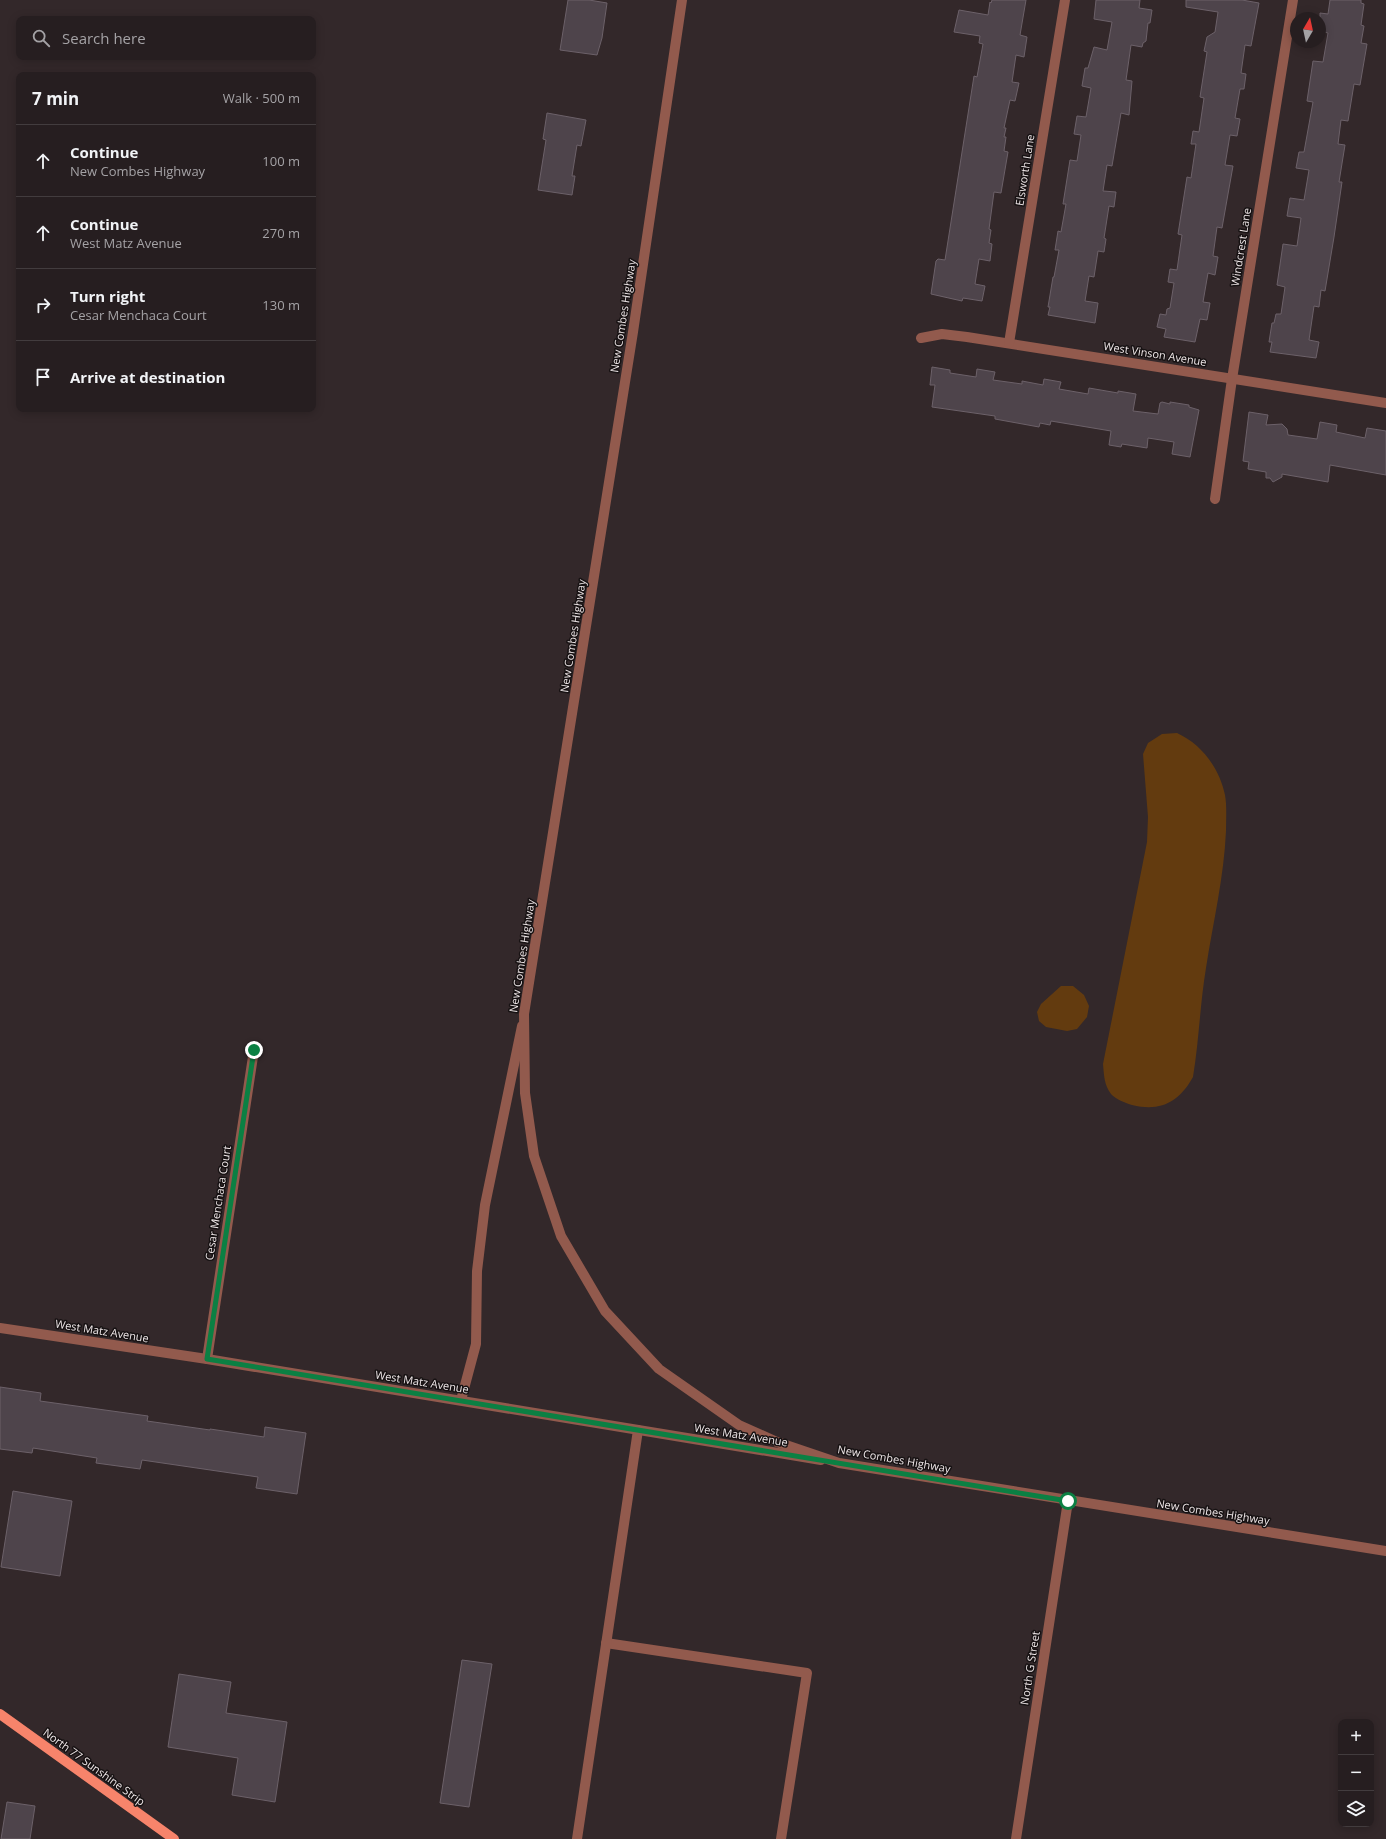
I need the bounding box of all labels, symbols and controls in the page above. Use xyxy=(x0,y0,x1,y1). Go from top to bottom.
north arrow xyxy=(1290,12,1326,48)
search box xyxy=(16,16,316,60)
icon: search xyxy=(30,27,52,49)
text: Search here xyxy=(62,28,146,48)
text: 7 min xyxy=(32,87,79,110)
text: Walk · 500 m xyxy=(223,89,300,107)
street label: Elsworth Lane xyxy=(1011,133,1038,207)
text: Continue xyxy=(70,142,138,162)
icon: ahead xyxy=(32,150,54,172)
text: 100 m xyxy=(262,152,300,170)
text: New Combes Highway xyxy=(70,162,205,180)
street label: Windcrest Lane xyxy=(1227,207,1254,287)
text: Continue xyxy=(70,214,138,234)
icon: ahead xyxy=(32,222,54,244)
text: 270 m xyxy=(262,224,300,242)
text: West Matz Avenue xyxy=(70,234,182,252)
street label: New Combes Highway xyxy=(606,258,639,374)
text: Turn right xyxy=(70,286,145,306)
icon: right xyxy=(32,294,54,316)
text: 130 m xyxy=(262,296,300,314)
text: Cesar Menchaca Court xyxy=(70,306,207,324)
street label: West Vinson Avenue xyxy=(1102,338,1208,369)
icon: arrive xyxy=(32,366,54,388)
text: Arrive at destination xyxy=(70,367,225,387)
street label: New Combes Highway xyxy=(556,578,589,694)
street label: New Combes Highway xyxy=(505,898,538,1014)
route end xyxy=(245,1041,263,1059)
street label: Cesar Menchaca Court xyxy=(201,1145,234,1261)
street label: West Matz Avenue xyxy=(54,1316,150,1345)
street label: West Matz Avenue xyxy=(374,1367,470,1396)
street label: West Matz Avenue xyxy=(693,1420,789,1449)
street label: New Combes Highway xyxy=(836,1441,952,1476)
route start xyxy=(1059,1492,1077,1510)
street label: New Combes Highway xyxy=(1155,1495,1271,1528)
street label: North G Street xyxy=(1016,1630,1043,1706)
map controls xyxy=(1338,1719,1374,1827)
button: + xyxy=(1338,1719,1374,1755)
street label: North 77 Sunshine Strip xyxy=(40,1725,148,1809)
button: − xyxy=(1338,1755,1374,1791)
button: layers xyxy=(1338,1791,1374,1827)

